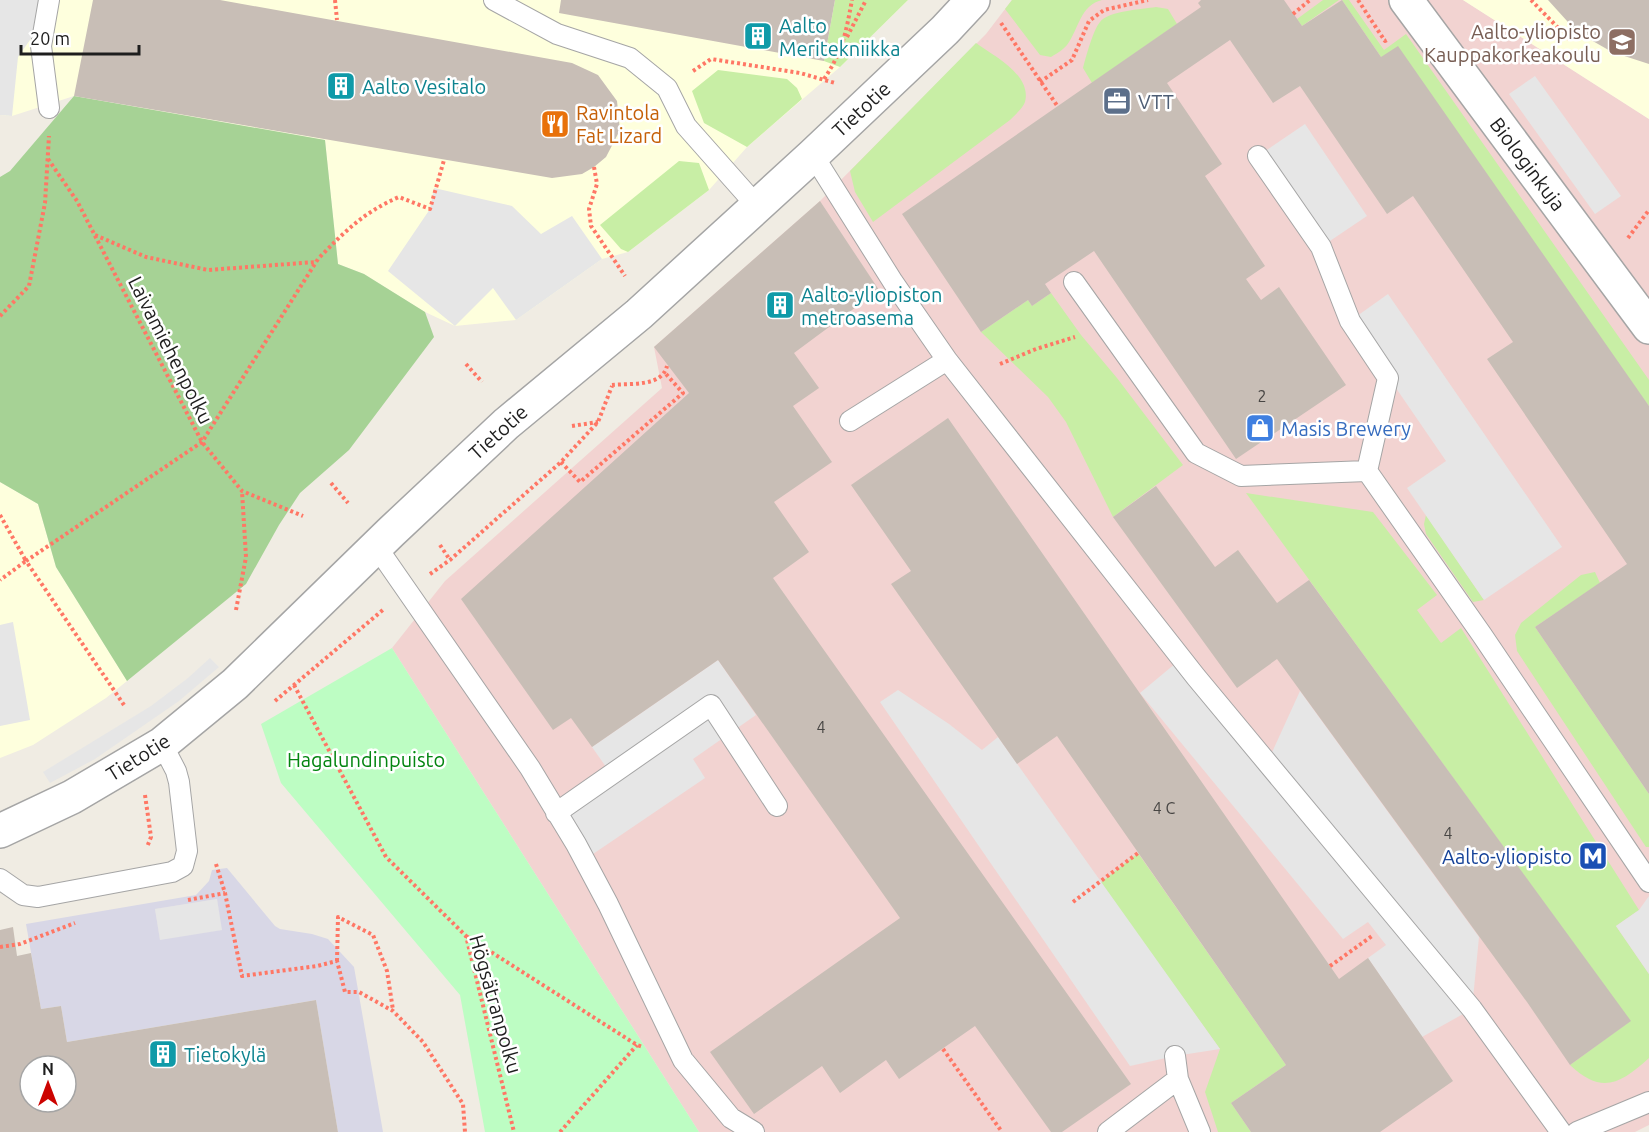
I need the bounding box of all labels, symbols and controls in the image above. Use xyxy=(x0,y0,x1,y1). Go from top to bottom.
place label: Aalto Meritekniikka xyxy=(779,14,900,60)
scale bar xyxy=(21,18,140,56)
building icon: Aalto Meritekniikka xyxy=(742,20,774,52)
place label: Aalto-yliopisto Kauppakorkeakoulu xyxy=(1424,20,1601,66)
school or university icon: Aalto-yliopisto Kauppakorkeakoulu xyxy=(1606,26,1638,58)
text: 20 m xyxy=(30,28,70,48)
building icon: Aalto Vesitalo xyxy=(325,70,357,102)
place label: Aalto Vesitalo xyxy=(362,75,486,98)
street label: Tietotie xyxy=(827,76,895,142)
office icon: VTT xyxy=(1101,85,1133,117)
place label: VTT xyxy=(1138,90,1174,113)
place label: Ravintola Fat Lizard xyxy=(576,101,662,147)
restaurant icon: Ravintola Fat Lizard xyxy=(539,108,571,140)
street label: Biologinkuja xyxy=(1486,113,1570,215)
street label: Laivamiehenpolku xyxy=(124,272,218,428)
place label: Aalto-yliopiston metroasema xyxy=(801,283,942,329)
building icon: Aalto-yliopiston metroasema xyxy=(764,289,796,321)
house number: 2 xyxy=(1257,387,1267,405)
street label: Tietotie xyxy=(464,400,532,464)
shop icon: Masis Brewery xyxy=(1244,412,1276,444)
place label: Masis Brewery xyxy=(1281,417,1411,440)
house number: 4 xyxy=(816,718,826,736)
street label: Tietotie xyxy=(102,729,174,785)
park label: Hagalundinpuisto xyxy=(287,748,445,771)
house number: 4 C xyxy=(1153,799,1175,817)
house number: 4 xyxy=(1443,824,1453,842)
metro station icon: Aalto-yliopisto xyxy=(1577,840,1609,872)
place label: Aalto-yliopisto xyxy=(1442,845,1572,868)
street label: Högsätranpolku xyxy=(465,932,527,1076)
building icon: Tietokylä xyxy=(147,1038,179,1070)
place label: Tietokylä xyxy=(184,1043,266,1066)
north arrow xyxy=(18,1054,78,1114)
text: N xyxy=(42,1060,54,1078)

